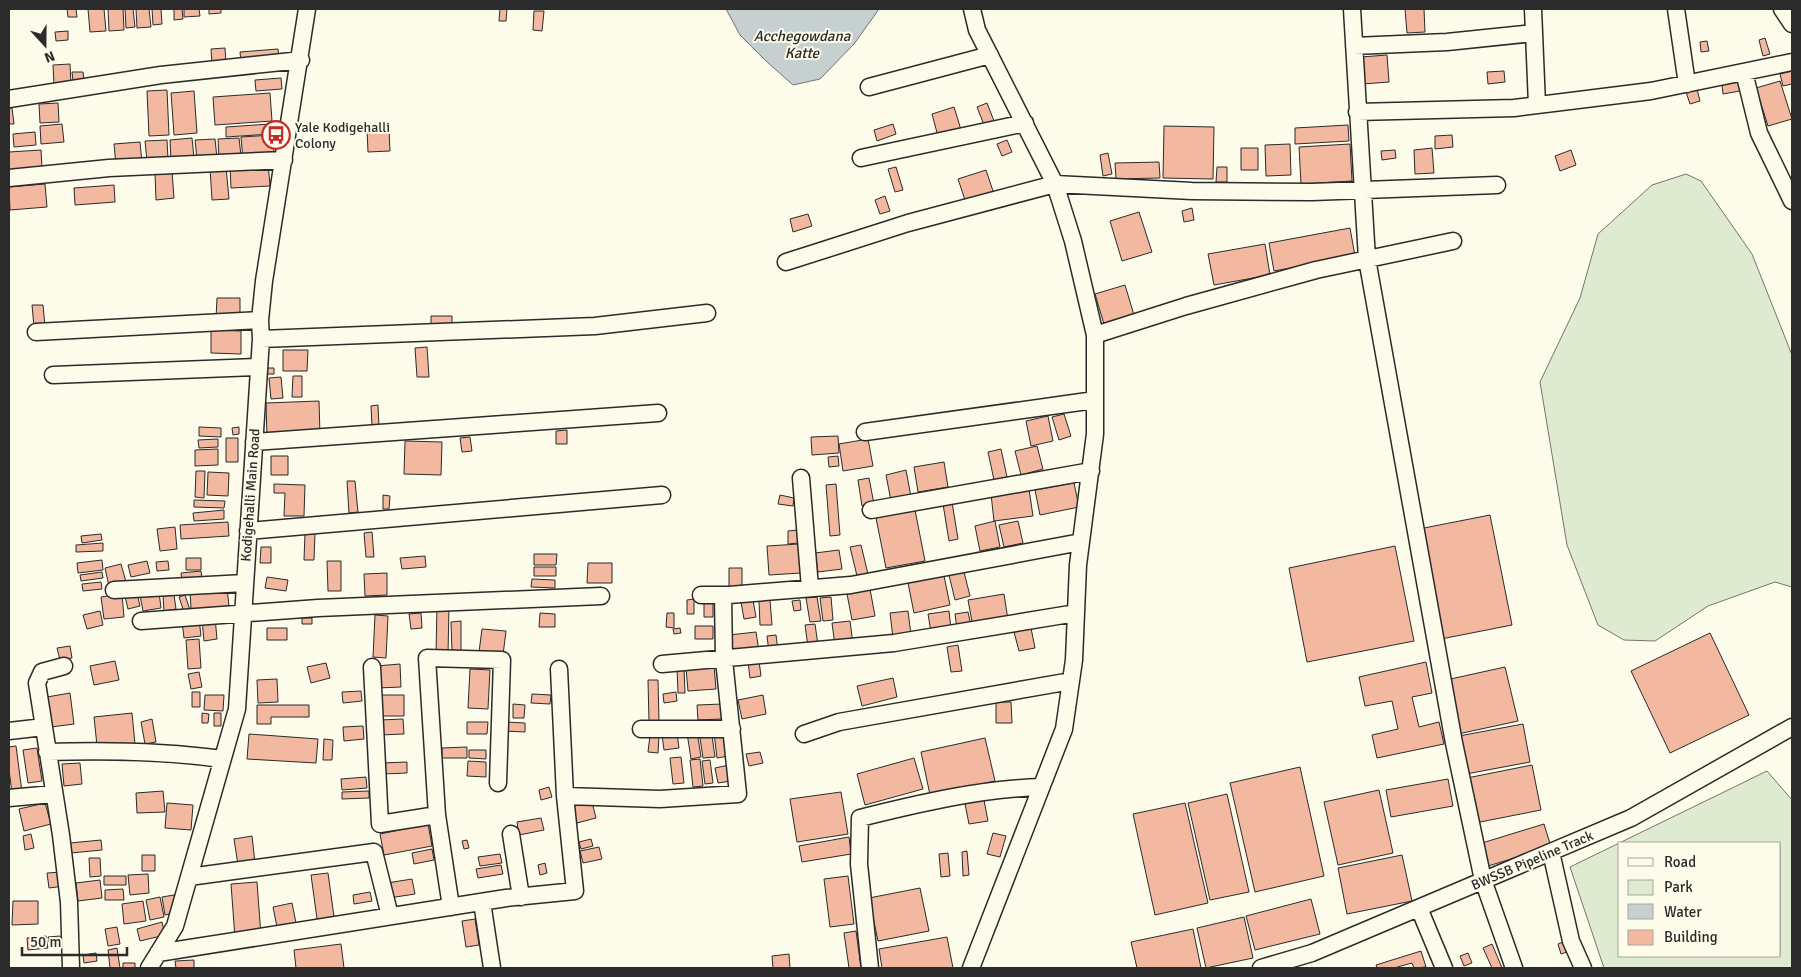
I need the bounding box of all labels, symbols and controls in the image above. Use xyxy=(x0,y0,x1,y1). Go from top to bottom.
north arrow xyxy=(20,20,70,70)
water label: Acchegowdana Katte xyxy=(754,27,851,62)
text: N xyxy=(42,47,57,66)
place label: Yale Kodigehalli Colony xyxy=(295,119,390,152)
bus stop icon: Yale Kodigehalli Colony xyxy=(261,120,291,150)
street label: Kodigehalli Main Road xyxy=(237,428,264,562)
street label: BWSSB Pipeline Track xyxy=(1469,827,1596,894)
legend xyxy=(1618,842,1781,957)
text: Road xyxy=(1664,853,1696,871)
text: Park xyxy=(1664,878,1693,896)
text: Water xyxy=(1664,903,1702,921)
scale bar xyxy=(22,924,128,956)
text: Building xyxy=(1664,928,1718,946)
text: 50 m xyxy=(30,933,61,951)

